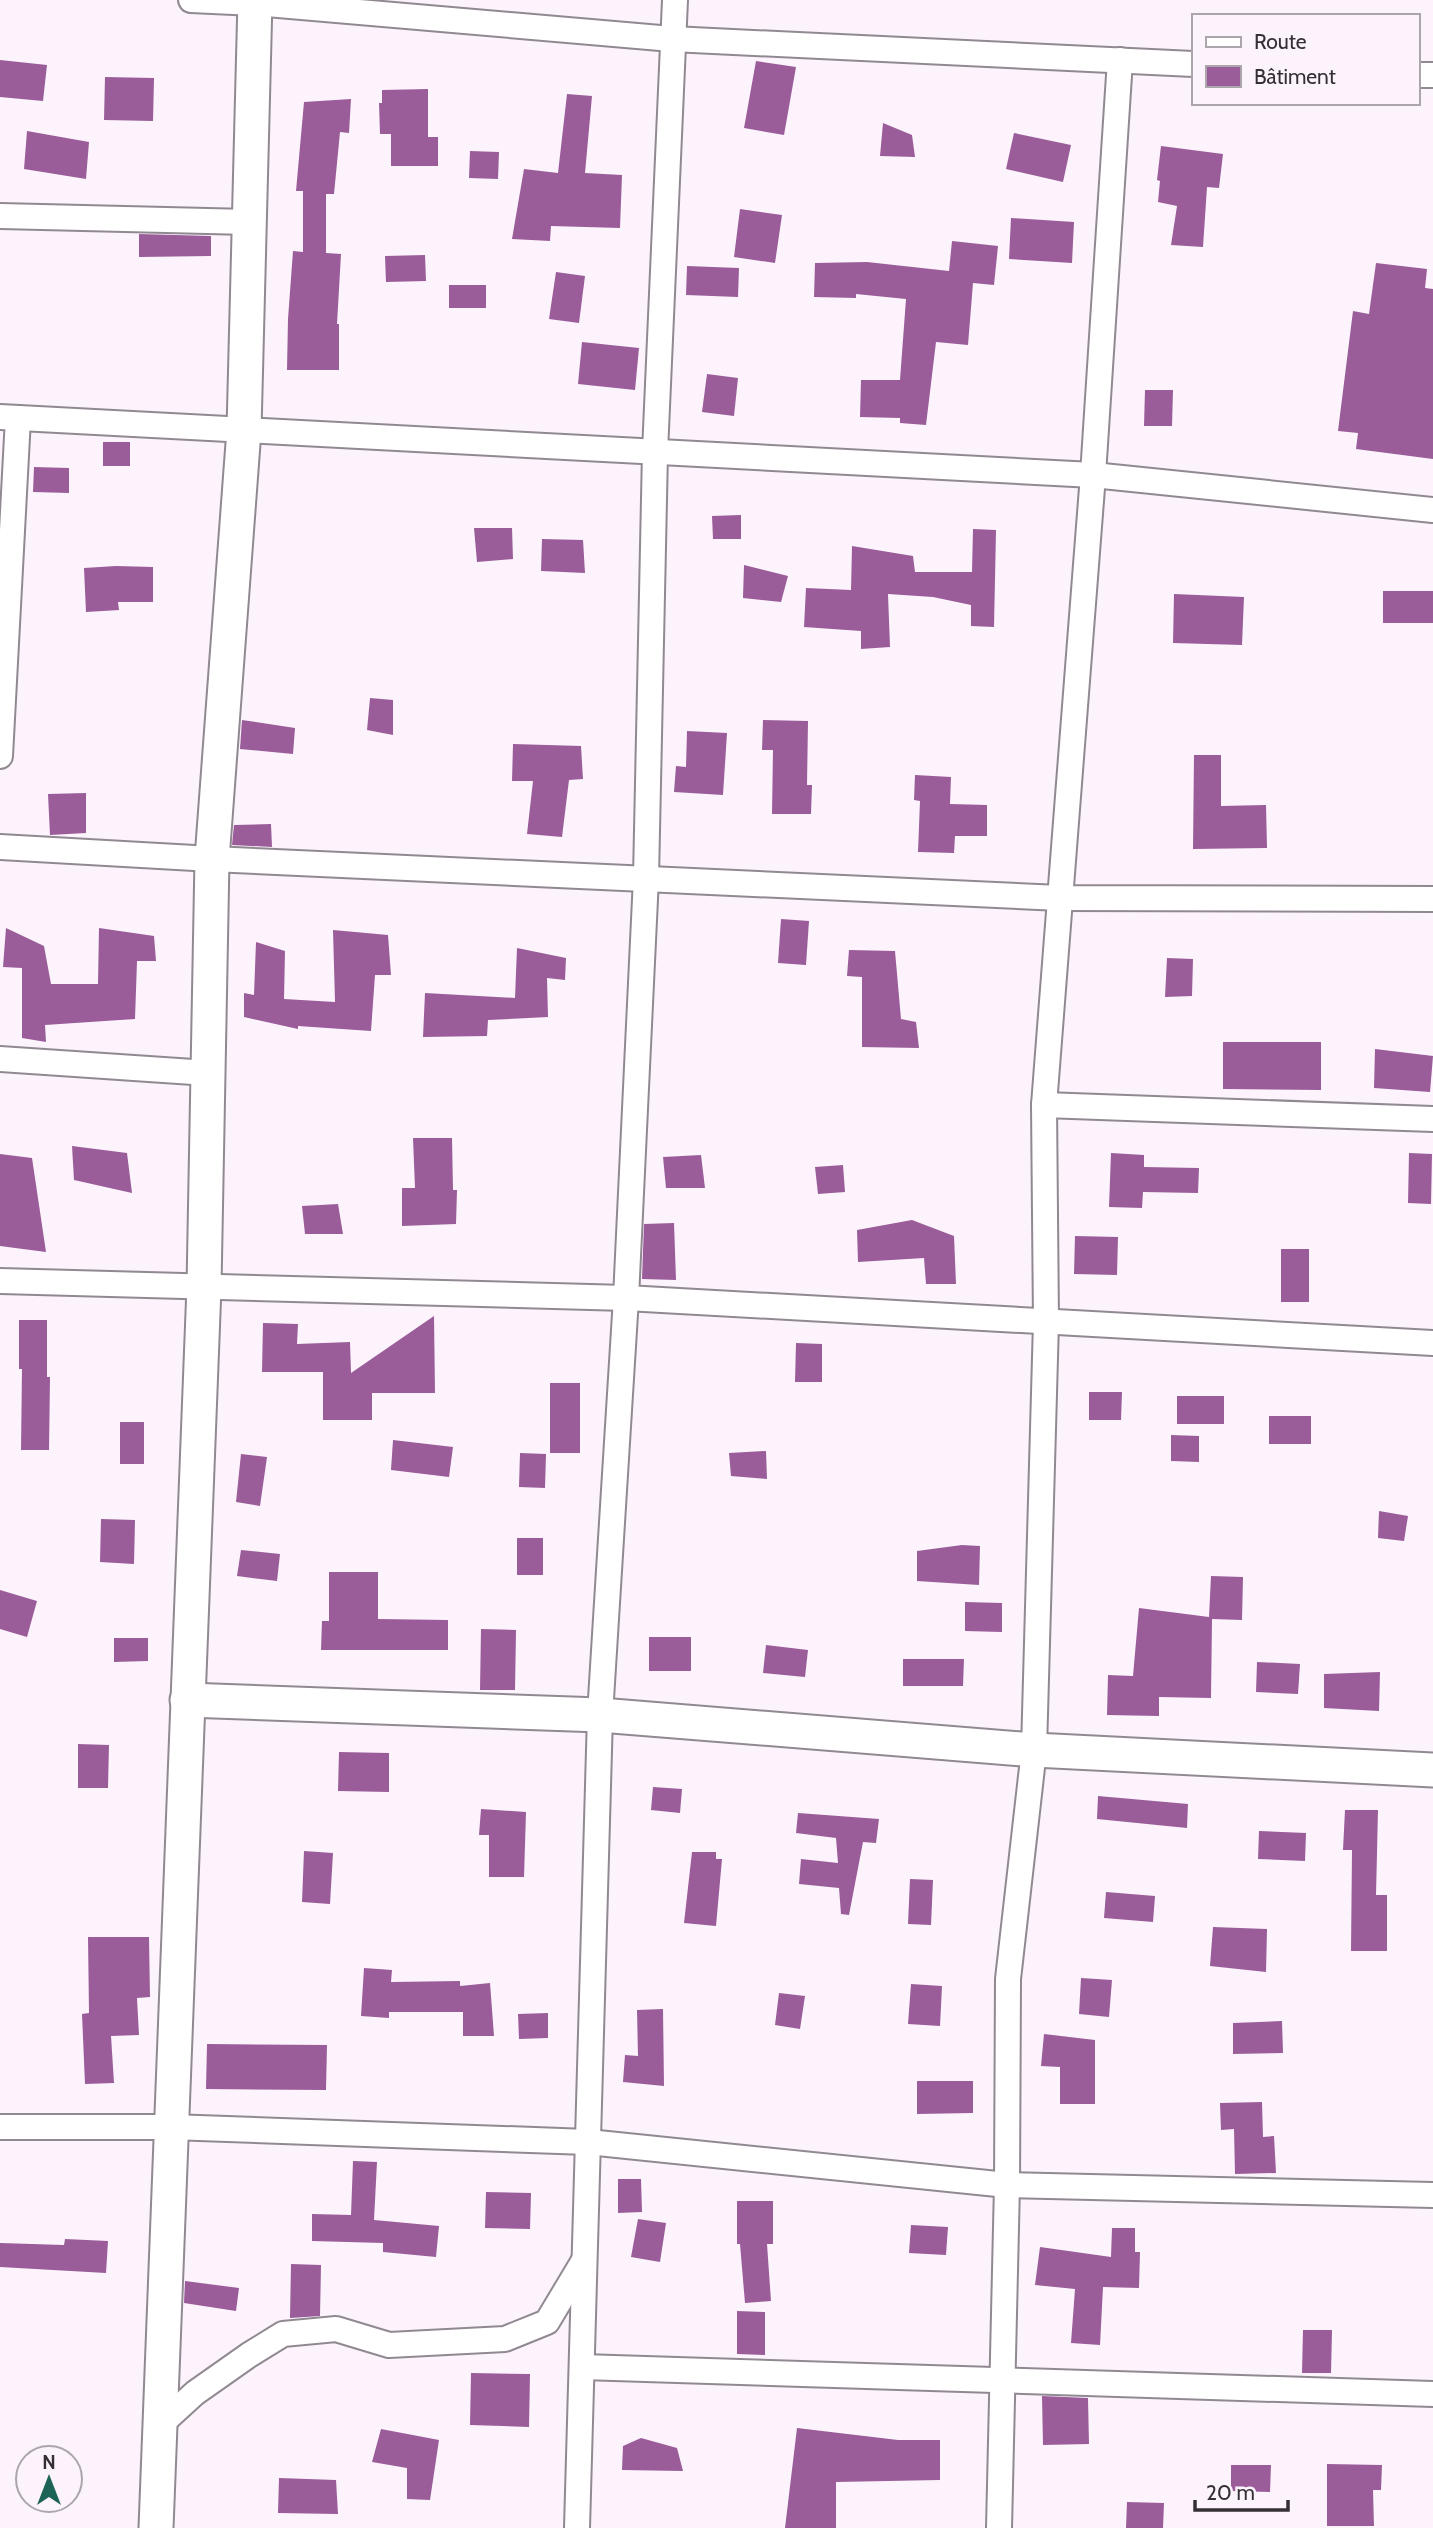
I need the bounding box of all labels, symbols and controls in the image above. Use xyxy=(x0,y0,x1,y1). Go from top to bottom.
legend xyxy=(1192,14,1419,105)
text: Route xyxy=(1254,29,1307,54)
text: Bâtiment xyxy=(1254,64,1336,89)
north arrow xyxy=(14,2444,84,2514)
text: N xyxy=(42,2451,56,2474)
scale bar xyxy=(1195,2468,1288,2512)
text: 20 m xyxy=(1206,2480,1255,2505)

